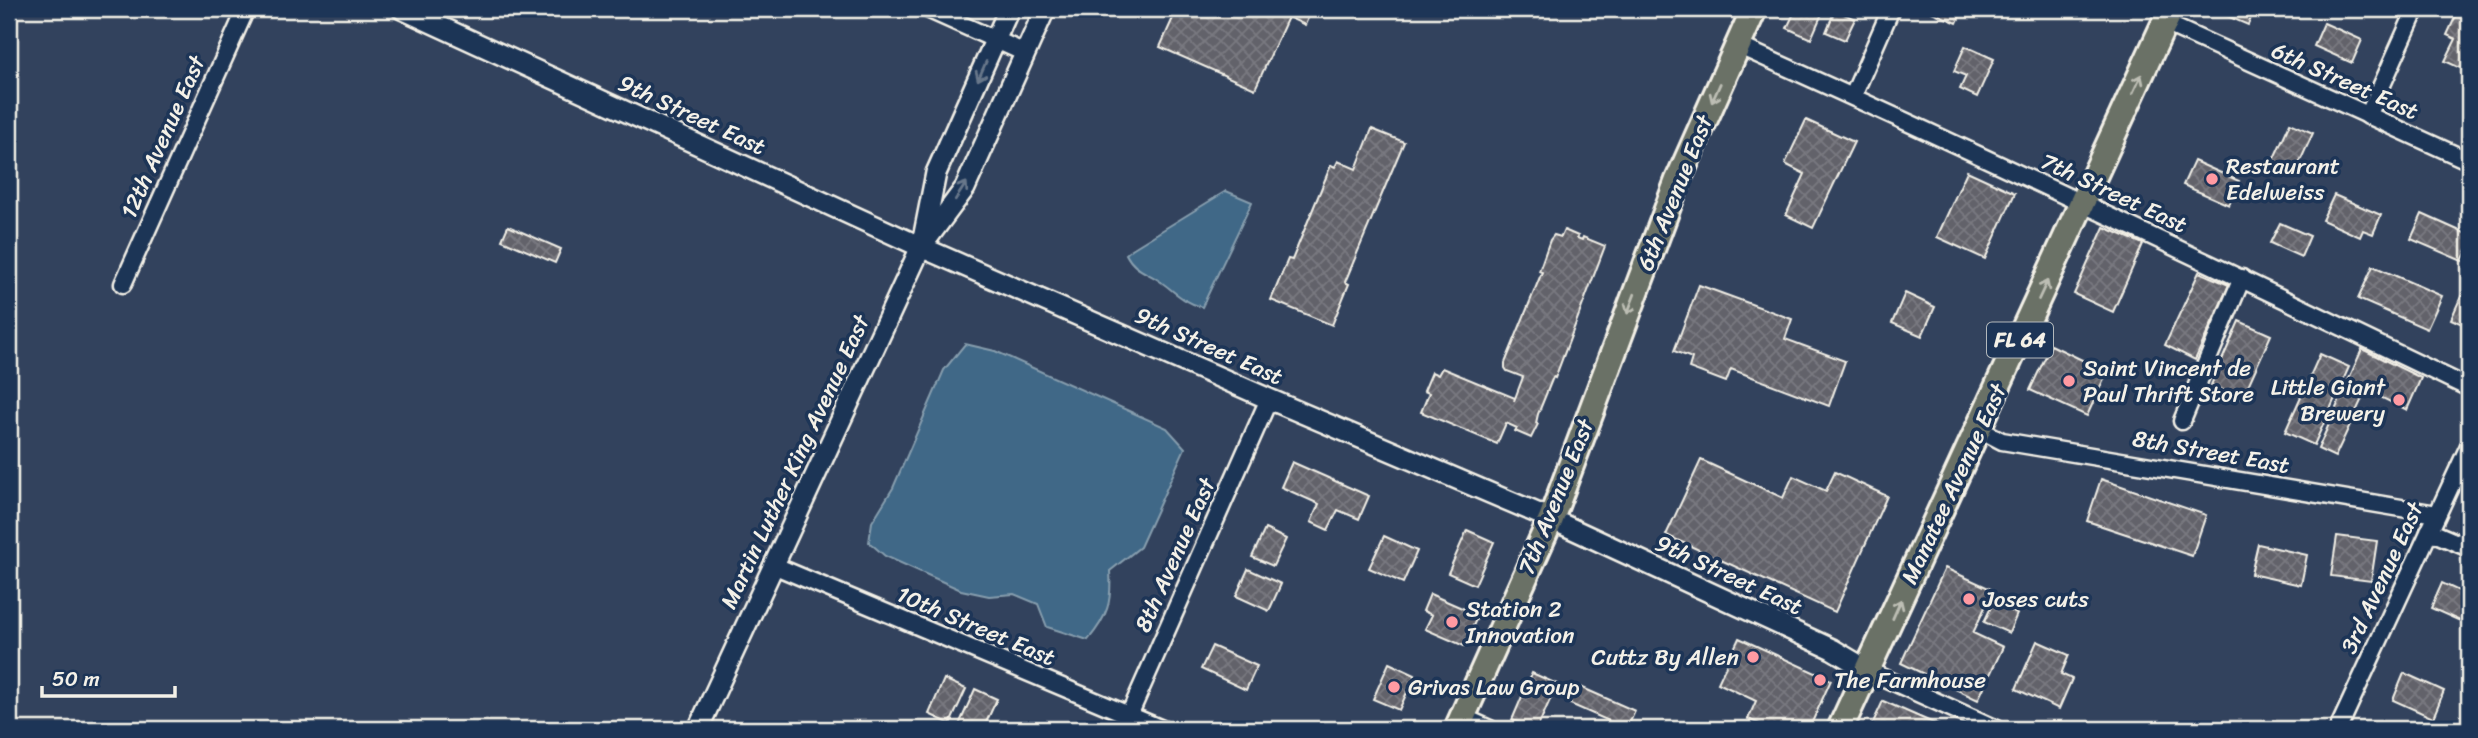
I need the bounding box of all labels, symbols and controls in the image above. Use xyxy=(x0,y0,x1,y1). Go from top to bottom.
street label: 6th Street East xyxy=(2265,30,2425,132)
street label: 12th Avenue East xyxy=(109,47,218,225)
one-way arrow xyxy=(974,60,988,81)
street label: 9th Street East xyxy=(611,63,773,167)
one-way arrow xyxy=(2131,73,2144,95)
one-way arrow xyxy=(1708,82,1721,103)
street label: 6th Avenue East xyxy=(1625,107,1726,277)
street label: 7th Street East xyxy=(2034,141,2194,245)
place label: Restaurant Edelweiss xyxy=(2226,146,2340,213)
marker: Restaurant Edelweiss xyxy=(2204,171,2220,187)
one-way arrow xyxy=(955,182,969,202)
one-way arrow xyxy=(2037,280,2050,302)
one-way arrow xyxy=(1623,293,1636,315)
street label: 9th Street East xyxy=(1128,295,1290,397)
street label: Martin Luther King Avenue East xyxy=(709,306,882,616)
road number: FL 64 xyxy=(1987,322,2053,358)
place label: Saint Vincent de Paul Thrift Store xyxy=(2083,348,2254,415)
place label: Little Giant Brewery xyxy=(2271,367,2387,434)
marker: Saint Vincent de Paul Thrift Store xyxy=(2061,373,2077,389)
street label: Manatee Avenue East xyxy=(1889,375,2019,591)
marker: Little Giant Brewery xyxy=(2391,392,2407,408)
street label: 7th Avenue East xyxy=(1506,411,1607,581)
street label: 8th Street East xyxy=(2129,418,2293,486)
street label: 8th Avenue East xyxy=(1123,469,1228,639)
street label: 3rd Avenue East xyxy=(2329,494,2436,661)
street label: 9th Street East xyxy=(1648,523,1810,627)
street label: 10th Street East xyxy=(890,574,1062,678)
place label: Joses cuts xyxy=(1982,579,2089,620)
place label: Station 2 Innovation xyxy=(1465,589,1574,656)
marker: Joses cuts xyxy=(1961,591,1977,607)
one-way arrow xyxy=(1891,598,1904,620)
marker: Station 2 Innovation xyxy=(1444,614,1460,630)
place label: Cuttz By Allen xyxy=(1591,637,1739,678)
marker: Cuttz By Allen xyxy=(1745,649,1761,665)
scale bar xyxy=(42,654,175,698)
text: 50 m xyxy=(52,660,100,698)
place label: The Farmhouse xyxy=(1834,660,1986,701)
place label: Grivas Law Group xyxy=(1408,667,1580,708)
marker: The Farmhouse xyxy=(1812,672,1828,688)
marker: Grivas Law Group xyxy=(1386,679,1402,695)

